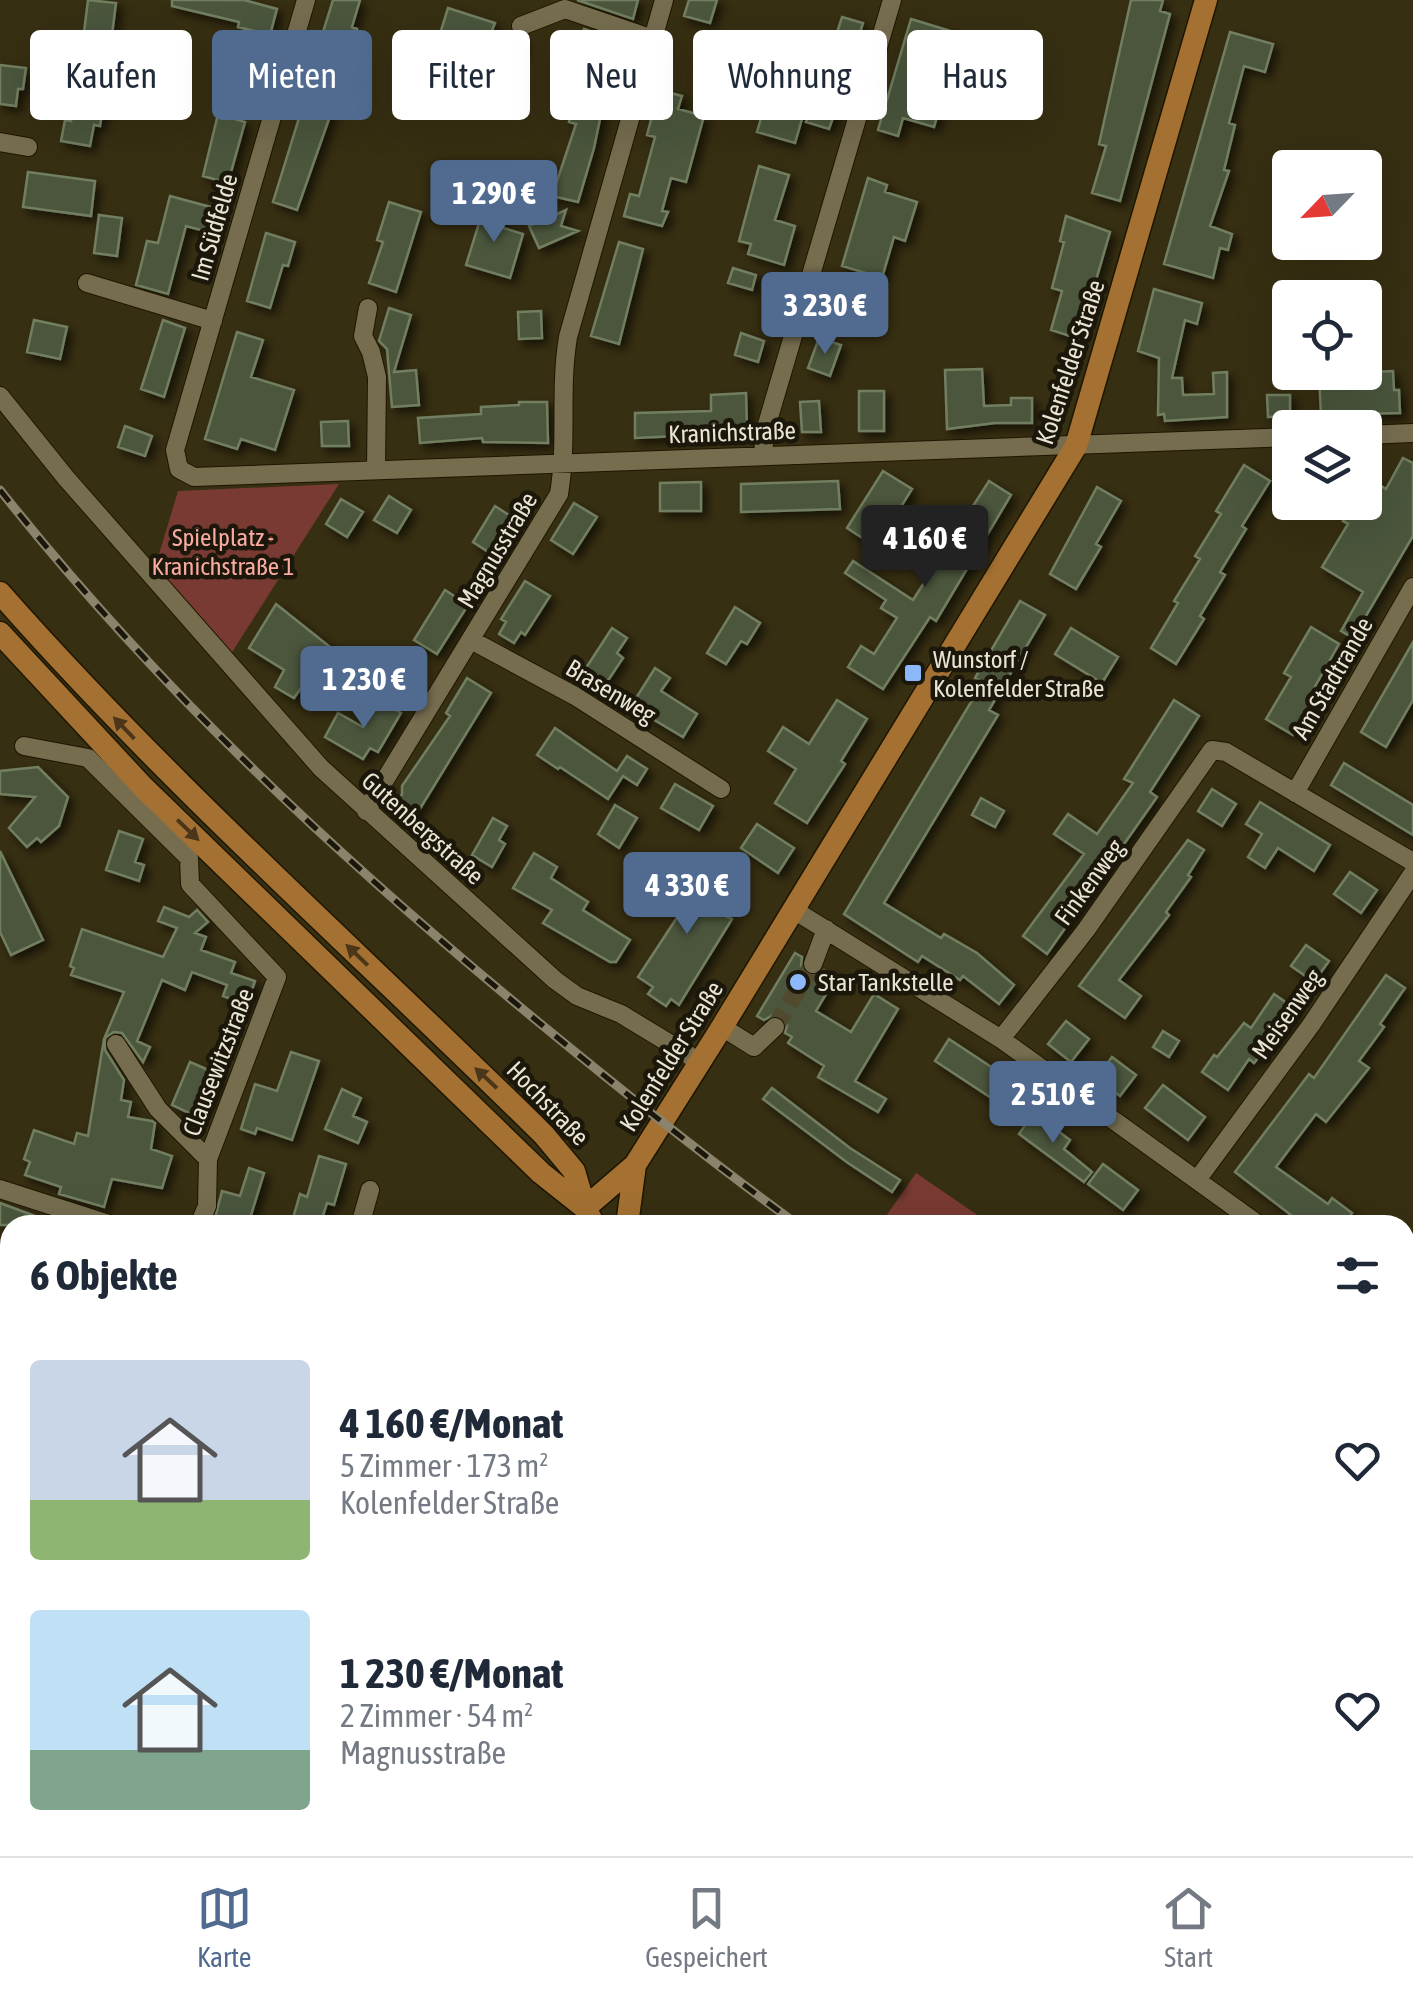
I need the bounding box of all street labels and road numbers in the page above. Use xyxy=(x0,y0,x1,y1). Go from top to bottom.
street label: Im Südfelde xyxy=(185,170,243,284)
street label: Kolenfelder Straße xyxy=(1030,276,1110,448)
street label: Kranichstraße xyxy=(668,416,796,448)
street label: Magnusstraße xyxy=(452,487,542,613)
street label: Am Stadtrande xyxy=(1286,612,1378,744)
street label: Brasenweg xyxy=(561,653,661,729)
street label: Gutenbergstraße xyxy=(356,766,490,890)
street label: Finkenweg xyxy=(1049,834,1129,930)
street label: Meisenweg xyxy=(1246,964,1328,1064)
street label: Kolenfelder Straße xyxy=(614,976,728,1136)
street label: Clausewitzstraße xyxy=(177,984,259,1140)
street label: Hochstraße xyxy=(501,1055,595,1151)

